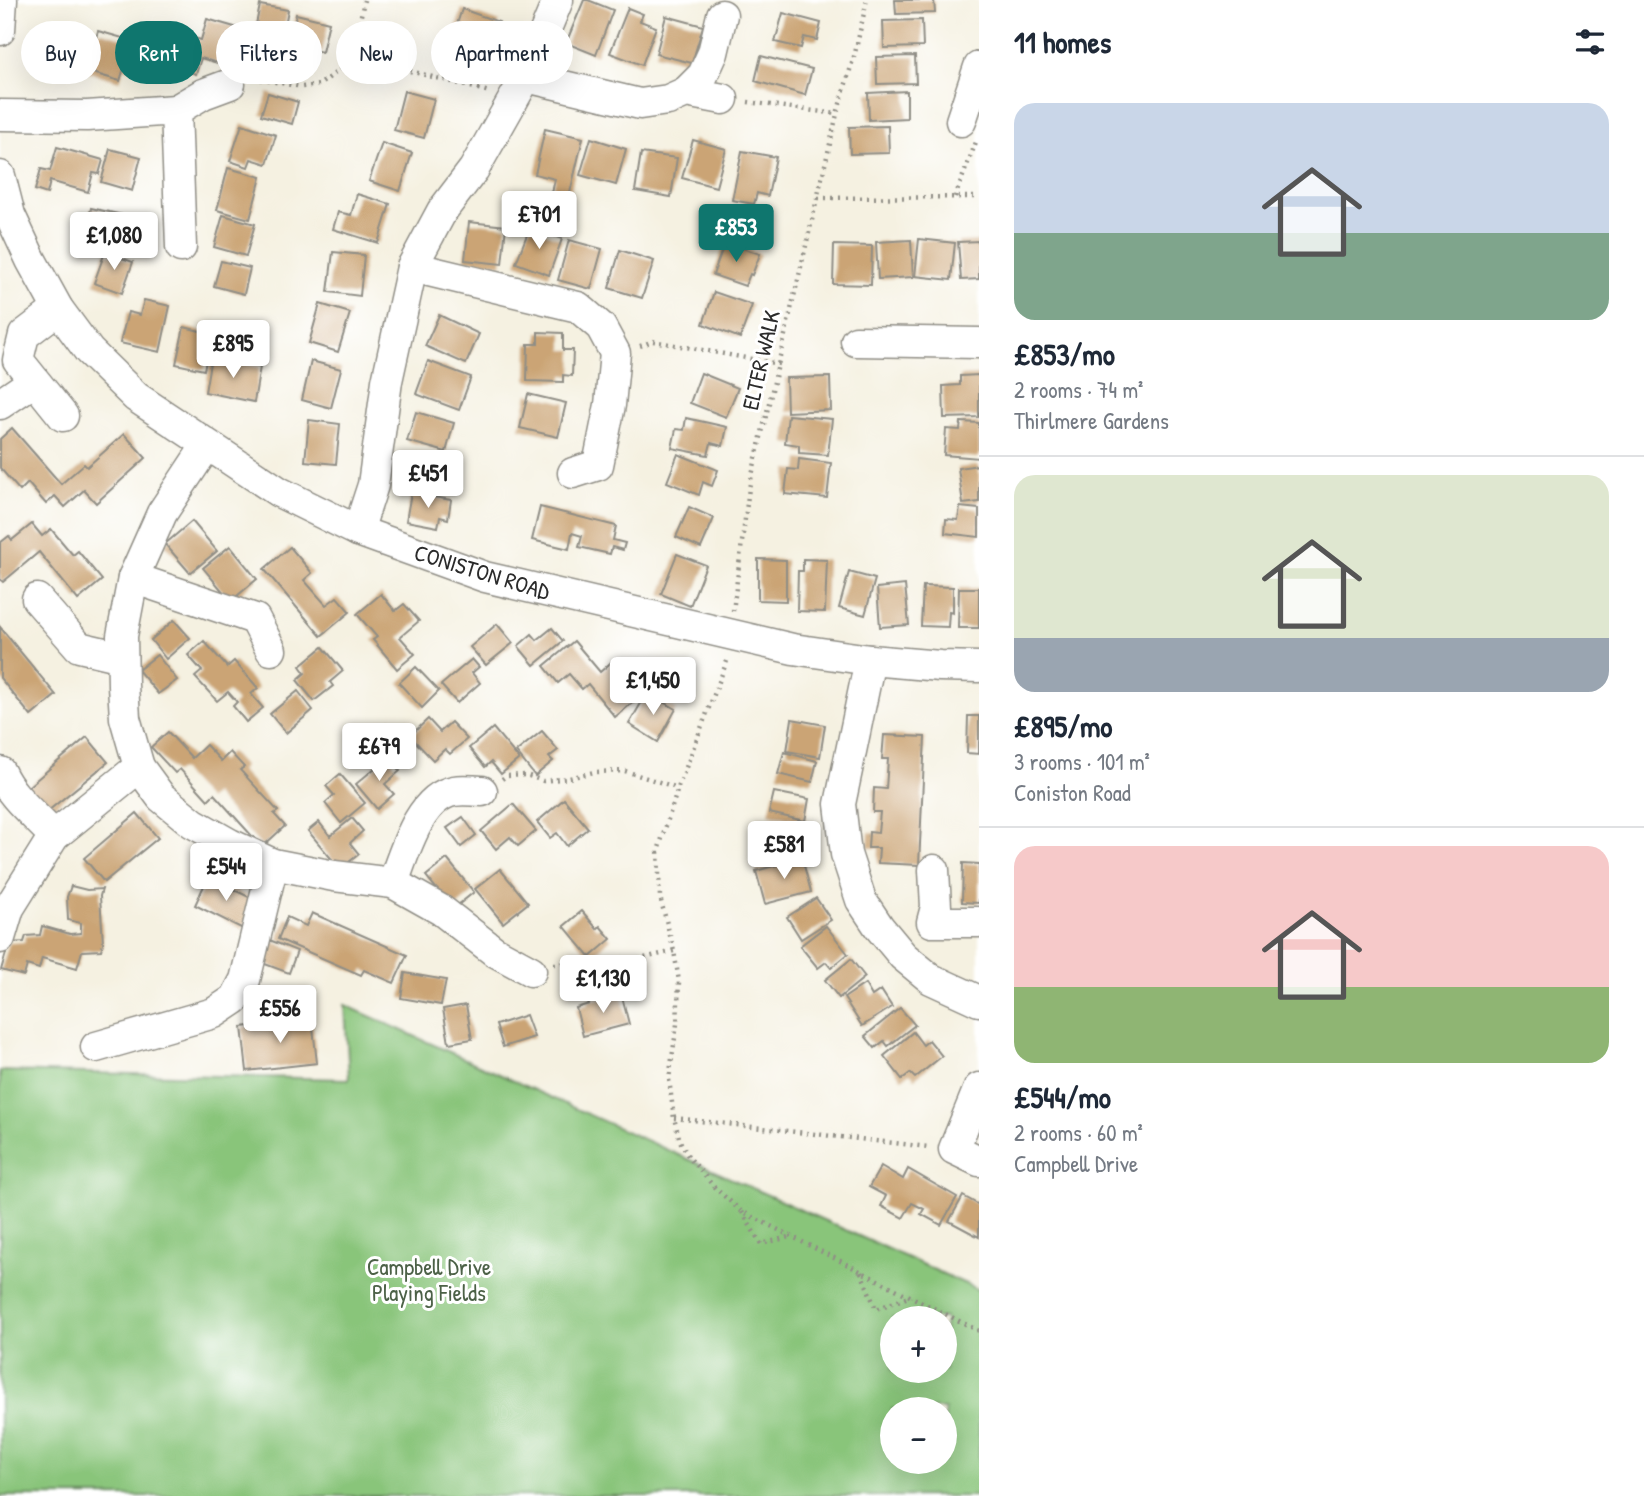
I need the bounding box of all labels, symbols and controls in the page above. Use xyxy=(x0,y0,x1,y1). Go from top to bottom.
chip: Buy xyxy=(21,21,101,84)
chip: Rent xyxy=(115,21,202,84)
chip: Filters xyxy=(216,21,322,84)
chip: New xyxy=(336,21,417,84)
chip: Apartment xyxy=(431,21,573,84)
text: 11 homes xyxy=(1014,22,1111,62)
icon: filters xyxy=(1571,23,1609,61)
icon: home xyxy=(1249,149,1375,275)
pin: £701 xyxy=(498,191,580,251)
text: £701 xyxy=(518,198,560,229)
pin: £853 xyxy=(695,204,777,264)
text: £853 xyxy=(715,211,757,242)
pin: £1,080 xyxy=(57,212,171,272)
text: £1,080 xyxy=(86,219,142,250)
street label: ELTER WALK xyxy=(734,307,787,413)
pin: £895 xyxy=(192,320,274,380)
text: £895 xyxy=(213,327,253,358)
text: £853/mo xyxy=(1014,334,1115,374)
text: 2 rooms · 74 m² xyxy=(1014,374,1143,405)
text: Thirlmere Gardens xyxy=(1014,405,1169,436)
pin: £451 xyxy=(387,450,469,510)
text: £451 xyxy=(408,457,448,488)
icon: home xyxy=(1249,521,1375,647)
street label: CONISTON ROAD xyxy=(411,536,554,607)
pin: £1,450 xyxy=(596,658,710,717)
text: £1,450 xyxy=(626,664,680,695)
text: £895/mo xyxy=(1014,706,1112,746)
pin: £679 xyxy=(338,724,420,783)
text: £679 xyxy=(358,730,400,761)
text: 3 rooms · 101 m² xyxy=(1014,746,1150,777)
text: Coniston Road xyxy=(1014,777,1131,808)
pin: £581 xyxy=(743,822,825,881)
text: £581 xyxy=(764,828,804,859)
pin: £544 xyxy=(185,844,267,903)
text: £544 xyxy=(206,850,246,881)
icon: home xyxy=(1249,892,1375,1018)
pin: £1,130 xyxy=(546,956,660,1015)
text: £1,130 xyxy=(576,962,630,993)
pin: £556 xyxy=(239,986,321,1045)
text: £556 xyxy=(259,992,301,1023)
text: £544/mo xyxy=(1014,1077,1111,1117)
text: 2 rooms · 60 m² xyxy=(1014,1117,1143,1148)
text: Campbell Drive xyxy=(1014,1148,1138,1179)
park label: Campbell Drive Playing Fields xyxy=(367,1251,491,1308)
map controls xyxy=(880,1306,957,1474)
button: + xyxy=(880,1306,957,1383)
button: − xyxy=(880,1397,957,1474)

